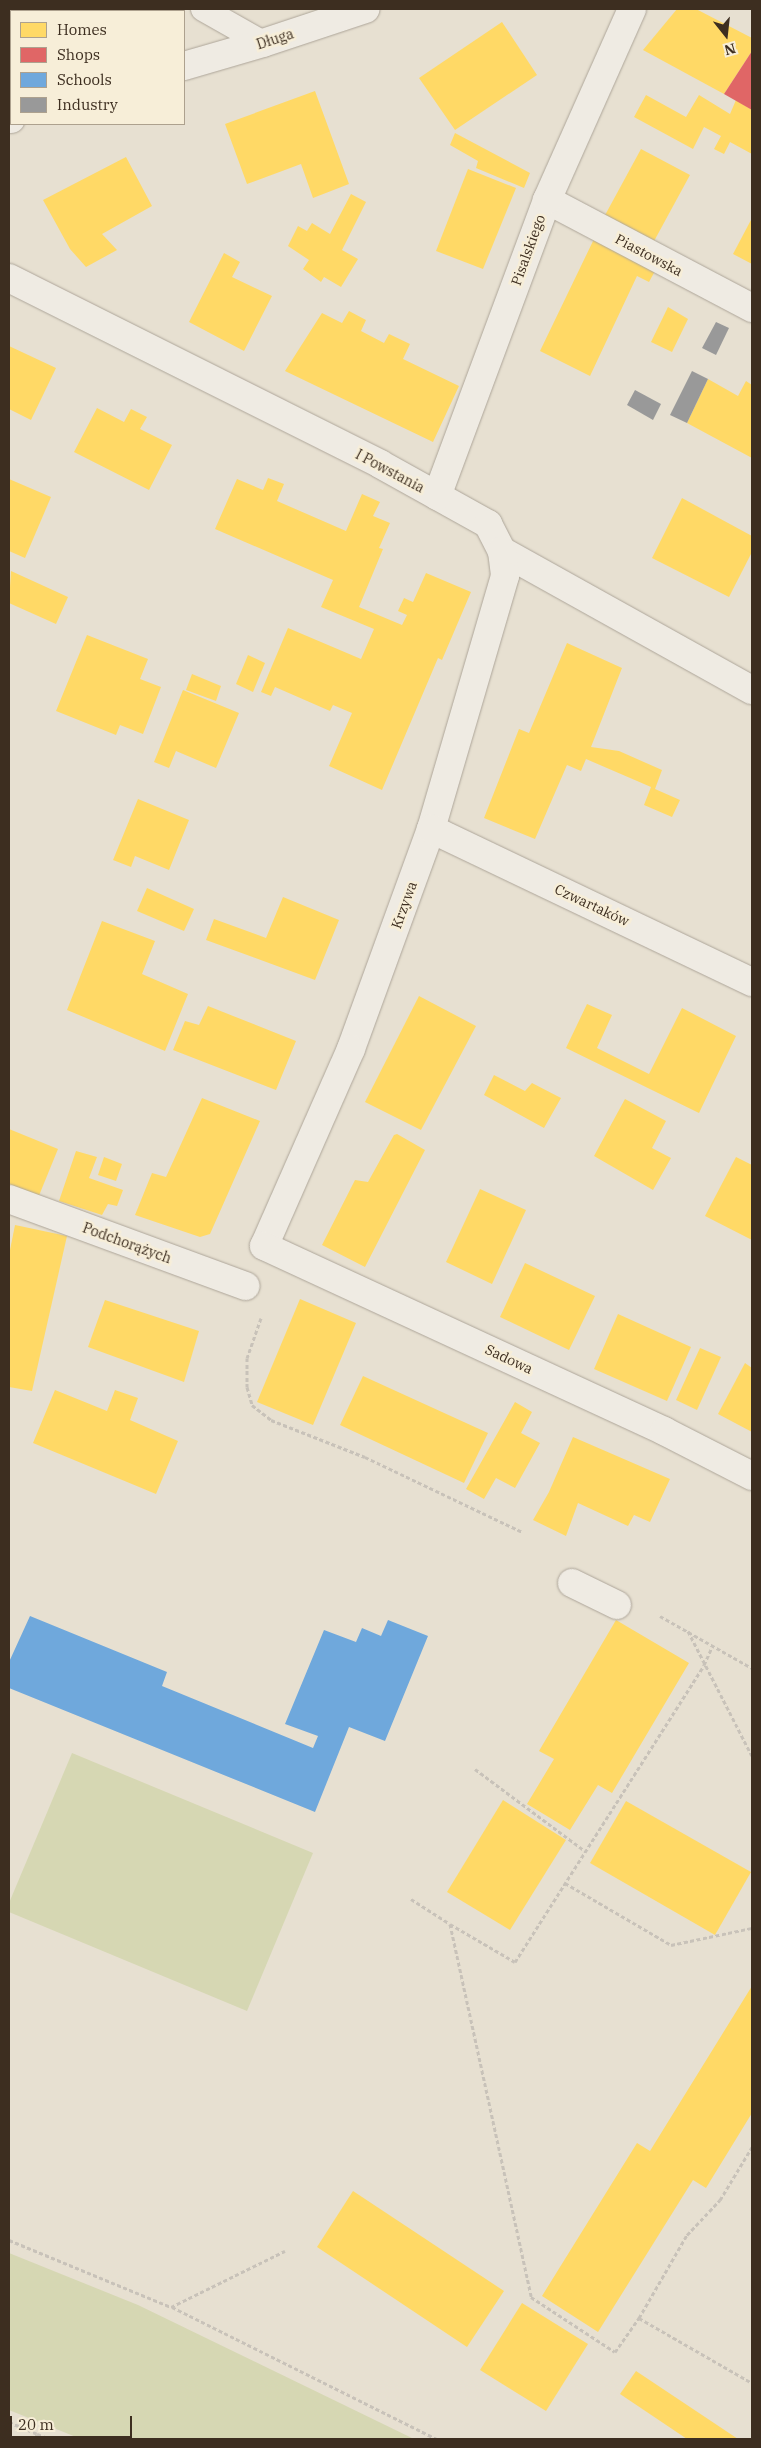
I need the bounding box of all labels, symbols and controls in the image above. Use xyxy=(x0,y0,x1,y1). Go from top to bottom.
legend xyxy=(10,10,185,125)
north arrow xyxy=(701,10,751,60)
text: Homes xyxy=(57,20,107,39)
street label: Długa xyxy=(254,25,296,53)
text: N xyxy=(722,39,738,60)
text: Shops xyxy=(57,45,100,64)
text: Schools xyxy=(57,70,112,89)
text: Industry xyxy=(57,95,118,114)
street label: Pisalskiego xyxy=(507,212,549,288)
street label: Piastowska xyxy=(612,230,686,280)
street label: I Powstania xyxy=(353,446,427,496)
street label: Krzywa xyxy=(388,879,420,931)
street label: Czwartaków xyxy=(552,880,632,930)
street label: Podchorążych xyxy=(80,1219,174,1267)
street label: Sadowa xyxy=(483,1341,535,1377)
scale bar xyxy=(12,2406,135,2438)
text: 20 m xyxy=(18,2415,54,2434)

